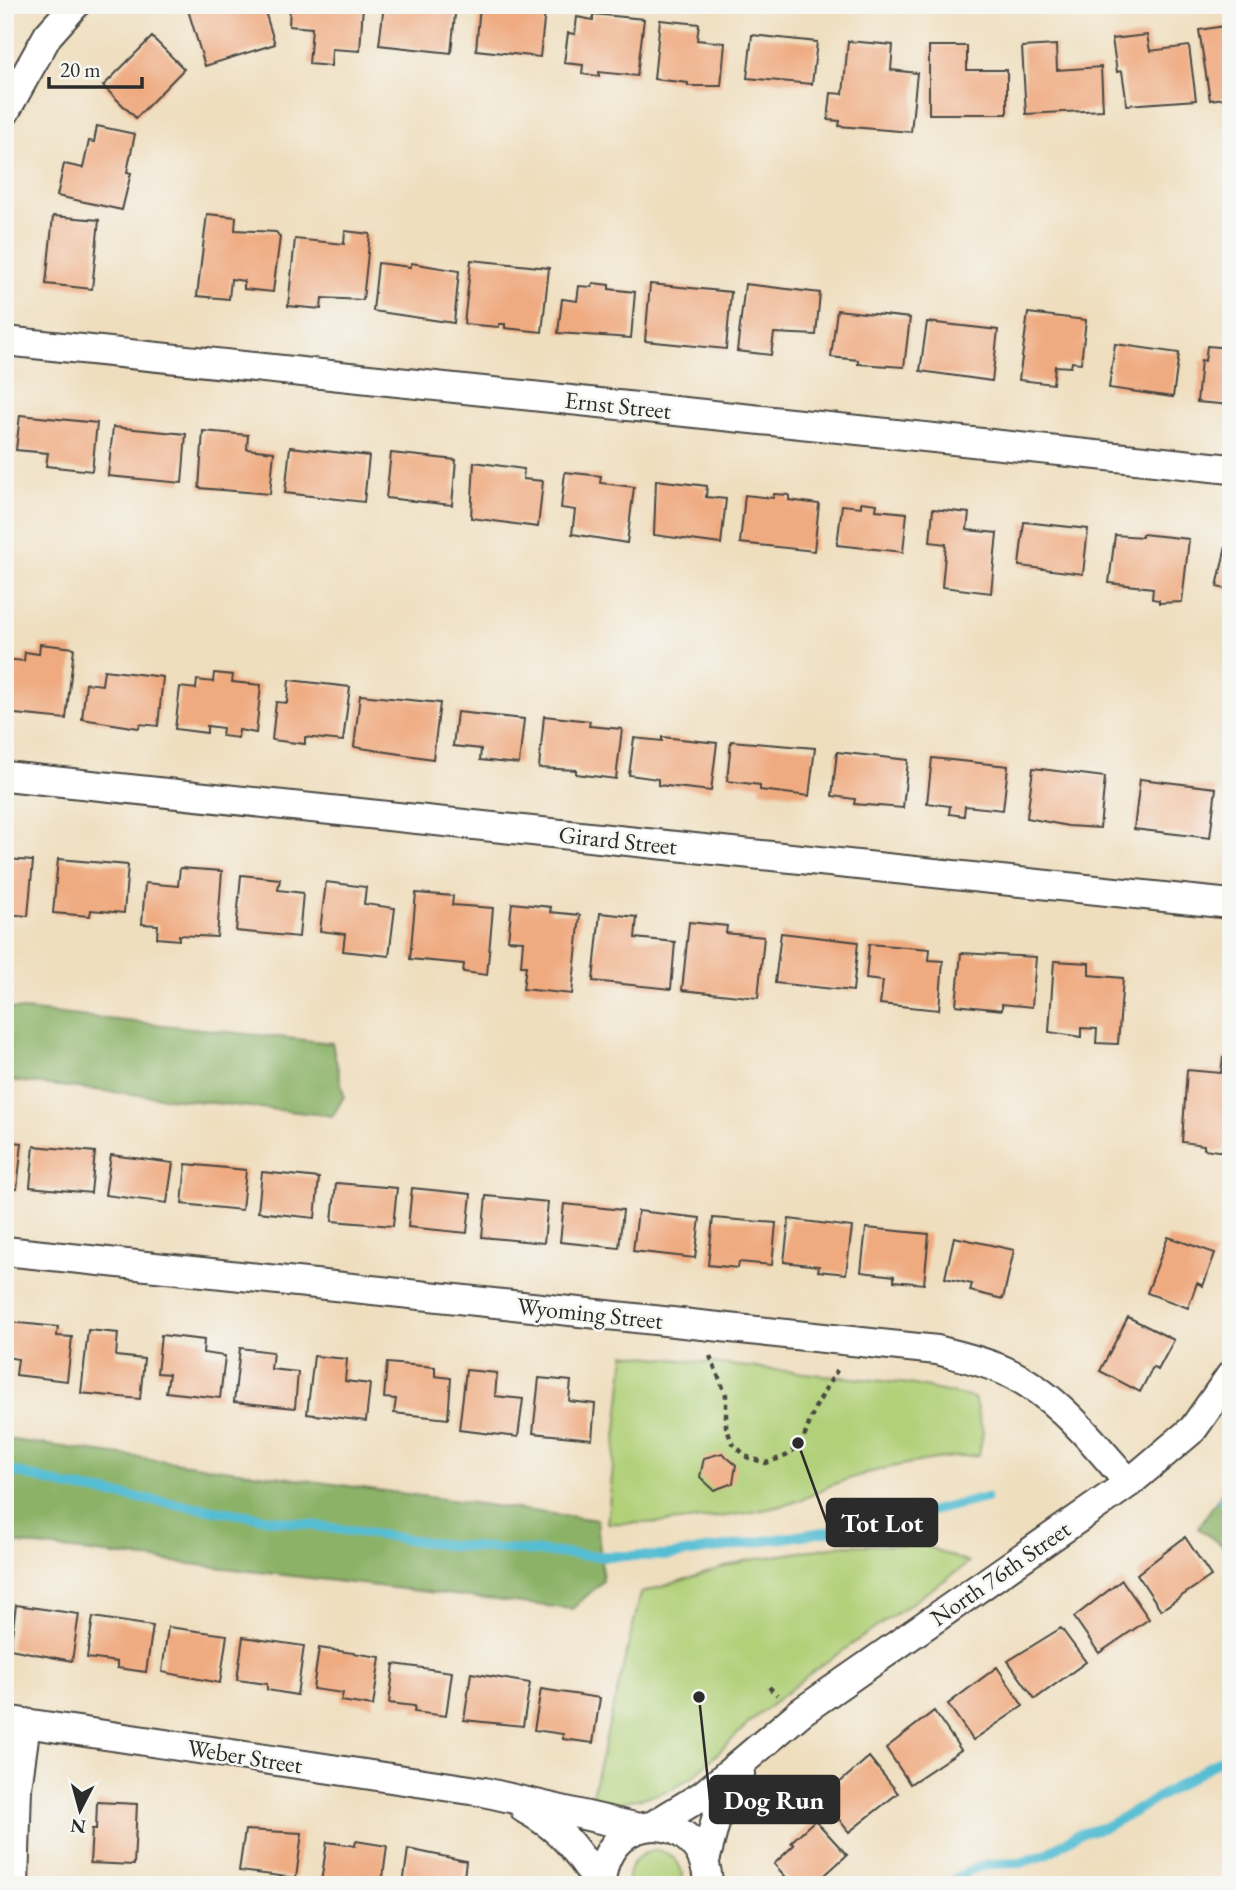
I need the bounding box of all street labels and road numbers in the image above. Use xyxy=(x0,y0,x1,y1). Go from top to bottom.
street label: Ernst Street xyxy=(563,384,673,426)
street label: Girard Street xyxy=(557,818,679,862)
street label: Wyoming Street xyxy=(515,1290,665,1336)
street label: North 76th Street xyxy=(924,1513,1076,1633)
street label: Weber Street xyxy=(185,1732,305,1780)

